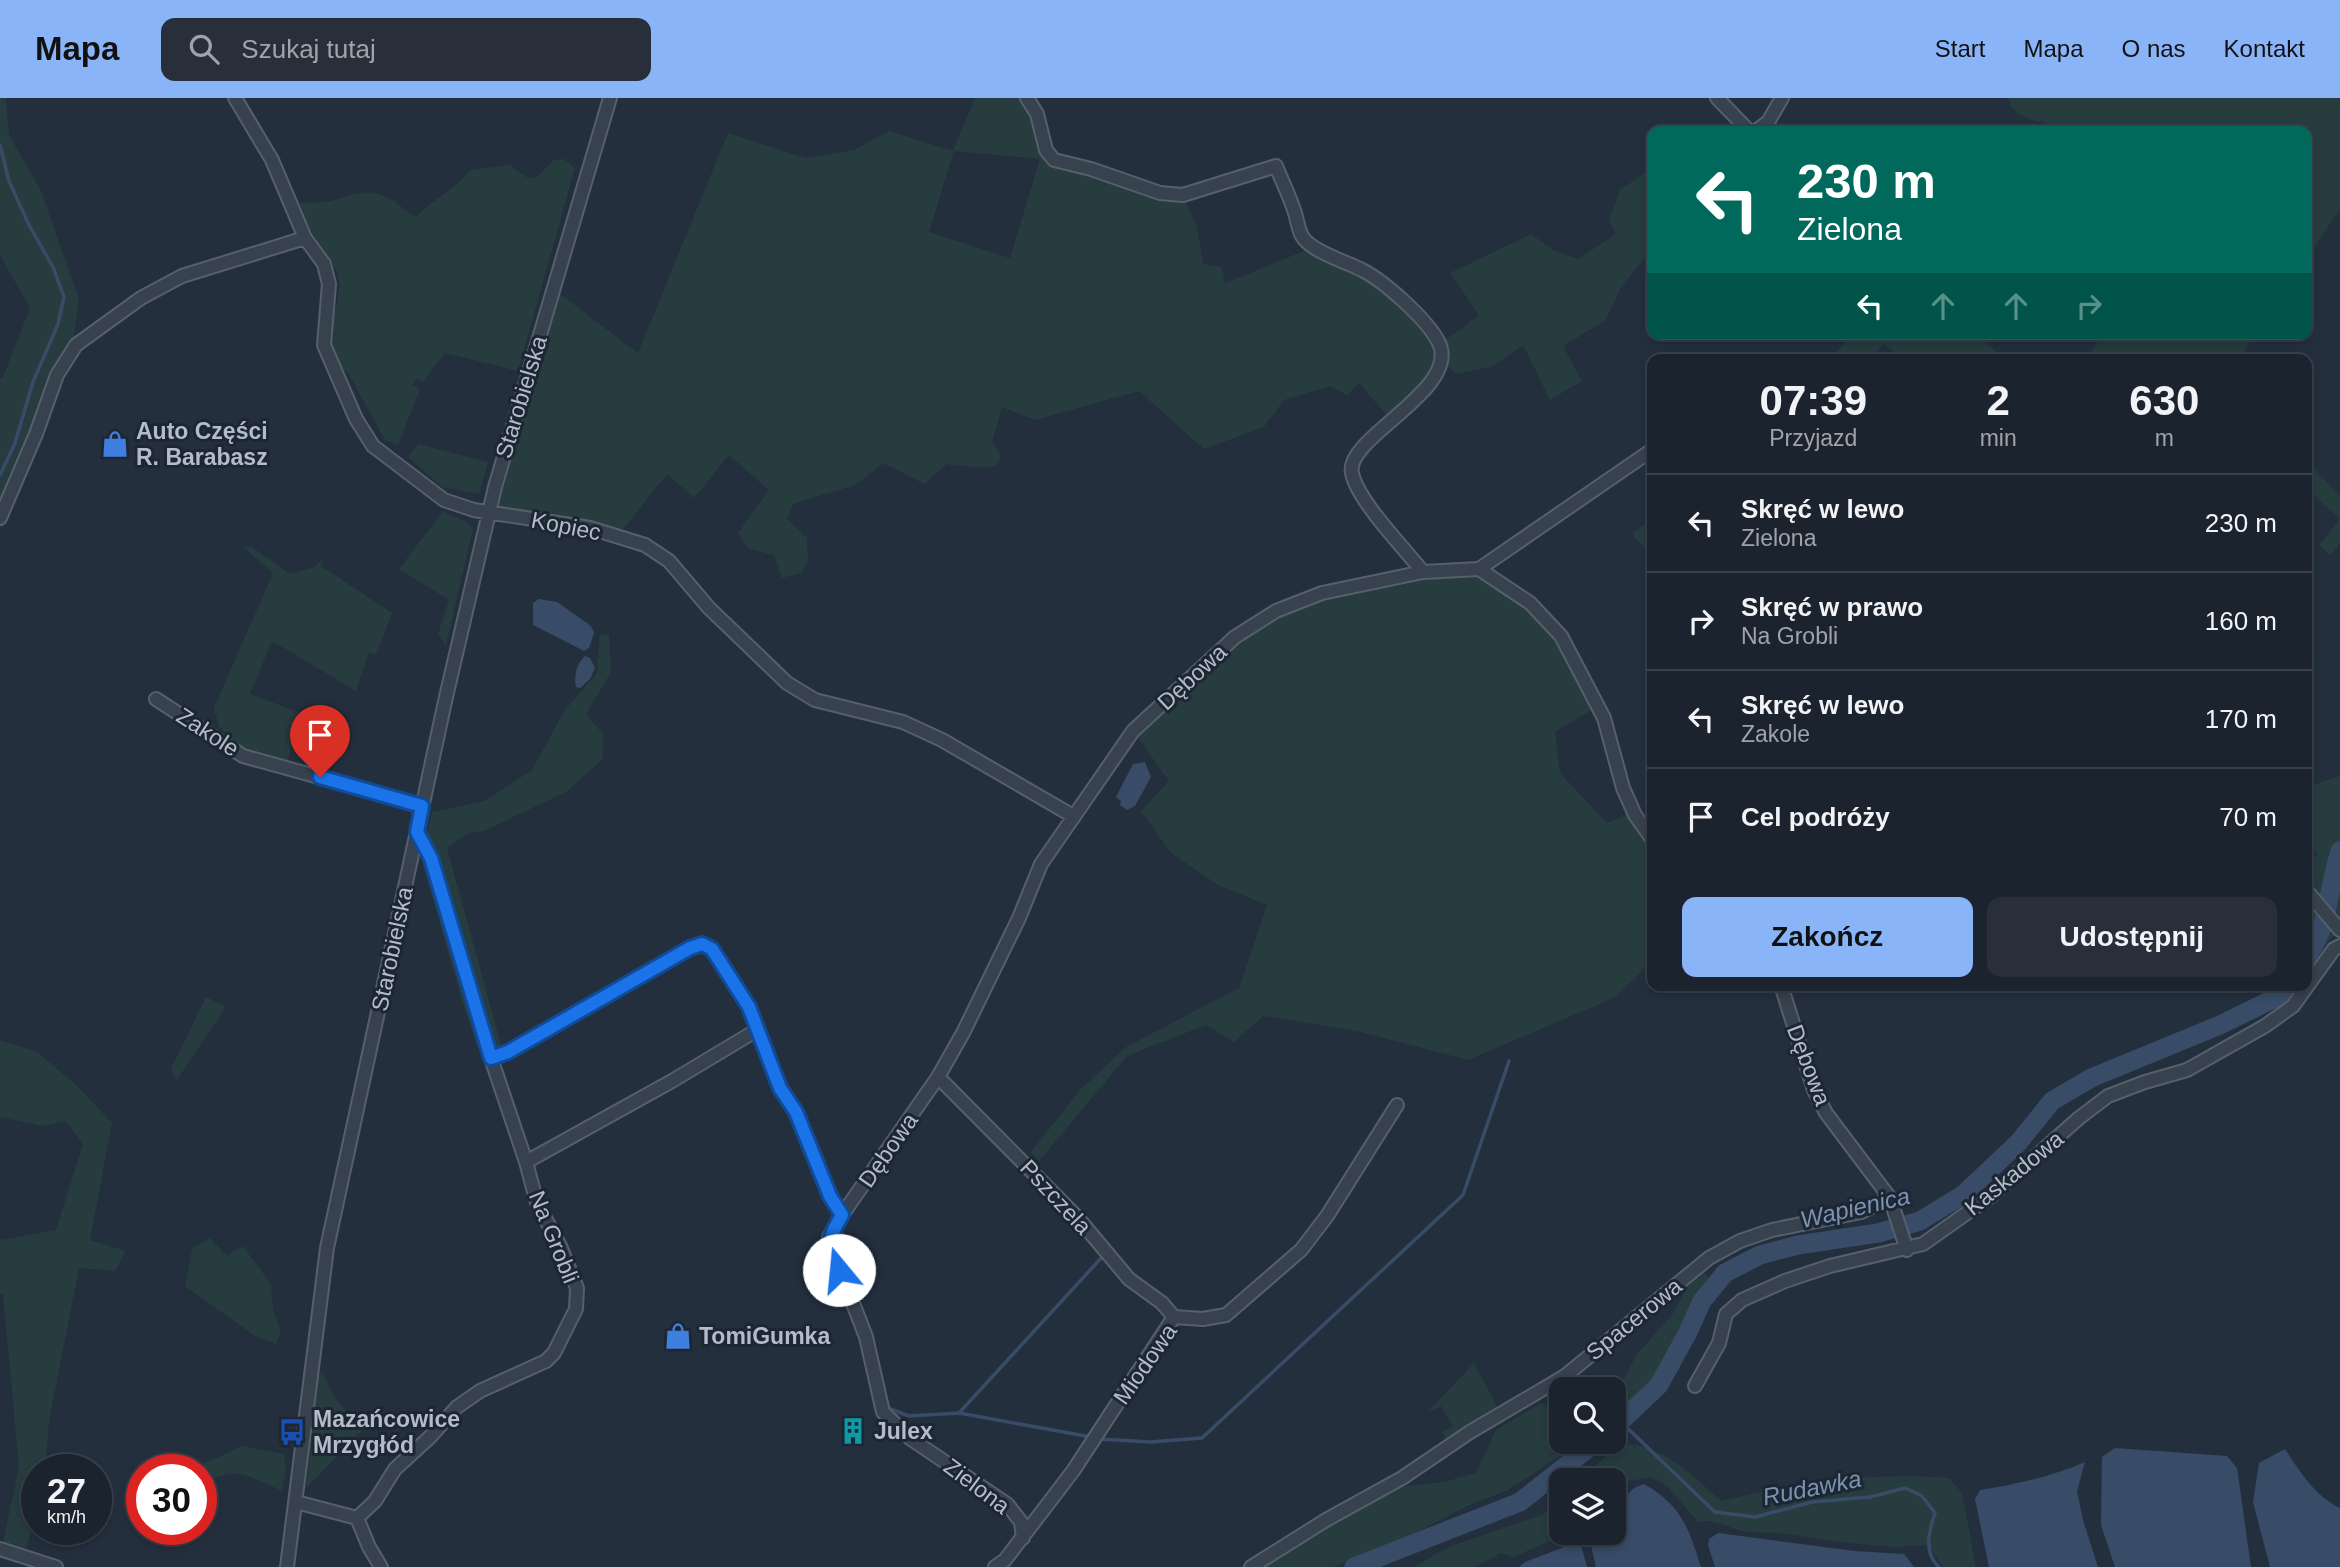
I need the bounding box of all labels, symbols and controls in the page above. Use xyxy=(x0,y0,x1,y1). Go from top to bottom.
search box xyxy=(161,18,651,81)
text: Mapa xyxy=(35,30,119,67)
icon: search xyxy=(185,30,223,68)
text: Szukaj tutaj xyxy=(241,34,376,64)
text: Start xyxy=(1935,35,1986,62)
text: Mapa xyxy=(2024,35,2084,62)
text: O nas xyxy=(2122,35,2186,62)
text: Kontakt xyxy=(2224,35,2305,62)
icon: left xyxy=(1682,154,1773,245)
text: 230 m xyxy=(1797,154,1936,208)
text: Zielona xyxy=(1797,211,1902,247)
icon: left xyxy=(1851,287,1889,325)
icon: ahead xyxy=(1924,287,1962,325)
icon: ahead xyxy=(1997,287,2035,325)
icon: right xyxy=(2070,287,2108,325)
street label: Starobielska xyxy=(490,332,552,461)
text: 07:39 xyxy=(1760,377,1867,424)
text: 2 xyxy=(1986,377,2010,424)
text: 630 xyxy=(2129,377,2199,424)
place label: Auto Części R. Barabasz xyxy=(136,418,268,470)
text: Przyjazd xyxy=(1769,425,1857,451)
text: min xyxy=(1980,425,2017,451)
text: m xyxy=(2155,425,2174,451)
shop icon: Auto Części R. Barabasz xyxy=(100,429,130,459)
text: Skręć w lewo xyxy=(1741,494,1904,524)
icon: left xyxy=(1682,504,1720,542)
street label: Kopiec xyxy=(529,507,603,545)
text: 230 m xyxy=(2205,508,2277,538)
text: Zielona xyxy=(1741,525,1816,551)
text: Skręć w prawo xyxy=(1741,592,1923,622)
icon: right xyxy=(1682,602,1720,640)
text: 160 m xyxy=(2205,606,2277,636)
text: Na Grobli xyxy=(1741,623,1838,649)
street label: Dębowa xyxy=(1152,639,1232,715)
text: Skręć w lewo xyxy=(1741,690,1904,720)
icon: left xyxy=(1682,700,1720,738)
street label: Zakole xyxy=(172,702,244,762)
text: 170 m xyxy=(2205,704,2277,734)
pin xyxy=(290,705,350,777)
icon: arrive xyxy=(301,716,339,754)
text: Zakole xyxy=(1741,721,1810,747)
icon: arrive xyxy=(1682,798,1720,836)
text: Cel podróży xyxy=(1741,802,1890,832)
text: 70 m xyxy=(2219,802,2277,832)
street label: Starobielska xyxy=(366,884,418,1014)
button: Zakończ xyxy=(1682,897,1973,977)
button: Udostępnij xyxy=(1987,897,2277,977)
street label: Dębowa xyxy=(1782,1021,1836,1109)
street label: Dębowa xyxy=(853,1108,923,1192)
street label: Kaskadowa xyxy=(1960,1125,2069,1221)
street label: Pszczela xyxy=(1015,1154,1097,1240)
water label: Wapienica xyxy=(1797,1182,1912,1233)
street label: Na Grobli xyxy=(524,1187,584,1287)
position arrow xyxy=(802,1233,876,1307)
street label: Spacerowa xyxy=(1581,1273,1687,1365)
street label: Miodowa xyxy=(1108,1319,1182,1409)
shop icon: TomiGumka xyxy=(663,1321,693,1351)
place label: TomiGumka xyxy=(699,1323,830,1349)
map controls xyxy=(1549,1377,1626,1545)
button: search xyxy=(1549,1377,1626,1454)
place label: Mazańcowice Mrzygłód xyxy=(313,1406,460,1458)
building icon: Julex xyxy=(838,1416,868,1446)
bus stop icon: Mazańcowice Mrzygłód xyxy=(277,1417,307,1447)
place label: Julex xyxy=(874,1418,933,1444)
street label: Zielona xyxy=(939,1453,1015,1519)
speed limit sign: 30 xyxy=(126,1454,217,1545)
water label: Rudawka xyxy=(1760,1465,1864,1510)
button: layers xyxy=(1549,1468,1626,1545)
text: 27 xyxy=(47,1471,86,1510)
text: km/h xyxy=(47,1507,86,1527)

